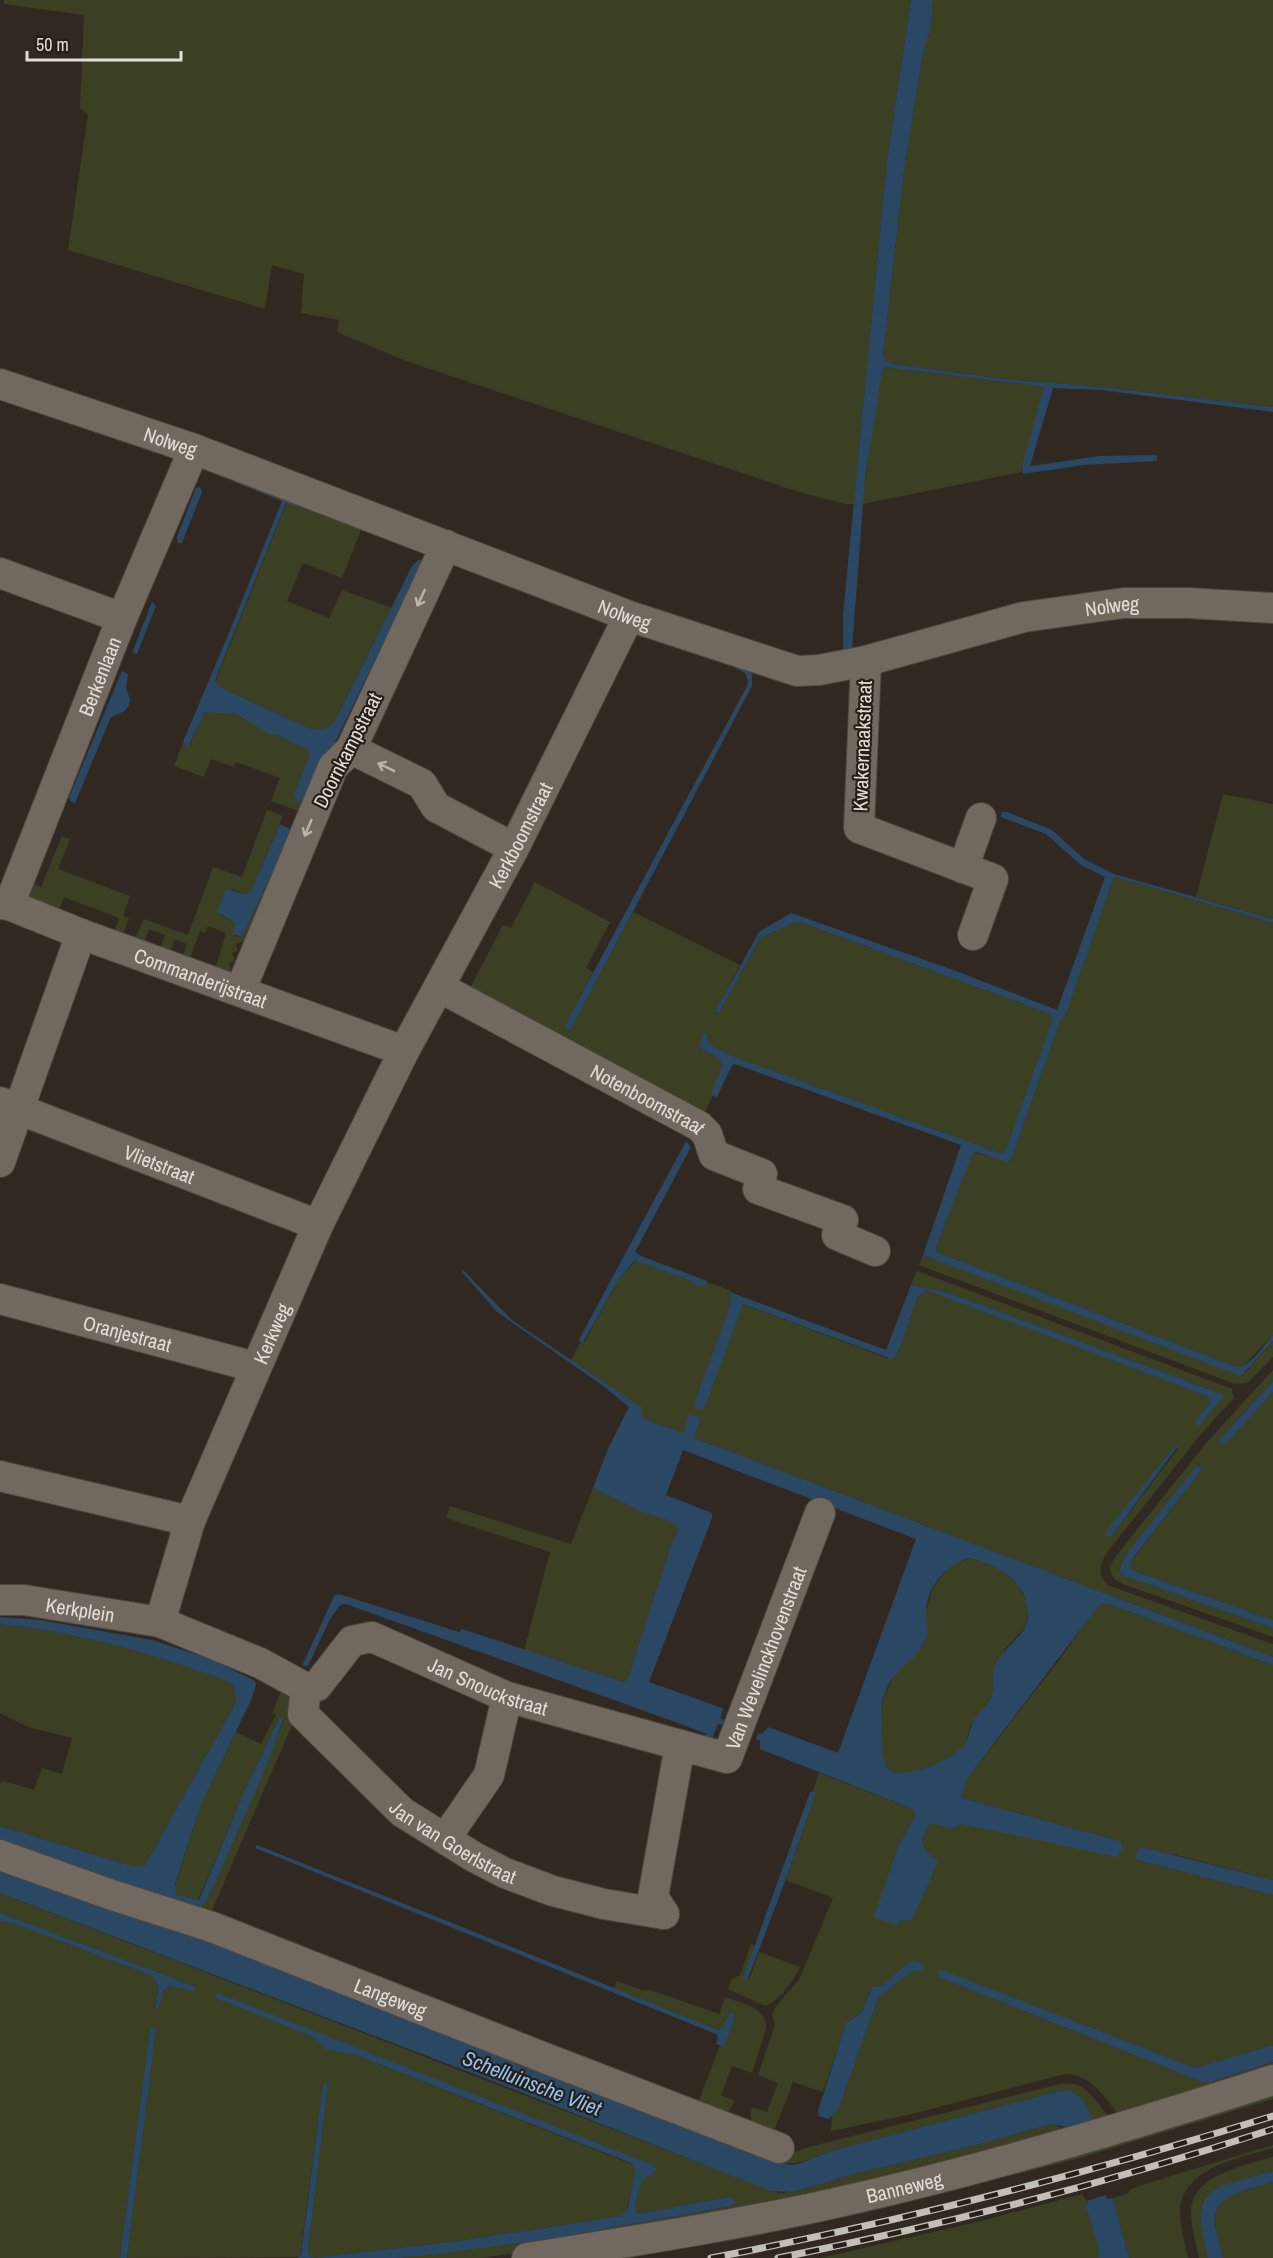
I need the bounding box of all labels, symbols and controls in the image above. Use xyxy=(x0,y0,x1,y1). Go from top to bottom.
scale bar xyxy=(27,24,182,62)
text: 50 m xyxy=(36,32,69,57)
street label: Nolweg xyxy=(140,420,201,463)
one-way arrow xyxy=(415,589,426,607)
street label: Nolweg xyxy=(1083,590,1139,622)
street label: Nolweg xyxy=(594,592,655,636)
street label: Berkenlaan xyxy=(71,633,127,720)
street label: Kwakernaakstraat xyxy=(846,680,878,812)
street label: Doornkampstraat xyxy=(306,687,388,812)
one-way arrow xyxy=(378,761,396,772)
street label: Kerkboomstraat xyxy=(481,777,558,893)
one-way arrow xyxy=(302,819,313,837)
street label: Commanderijstraat xyxy=(131,941,271,1014)
street label: Notenboomstraat xyxy=(586,1057,712,1139)
street label: Vlietstraat xyxy=(120,1138,199,1190)
street label: Kerkweg xyxy=(246,1299,296,1368)
street label: Oranjestraat xyxy=(80,1308,175,1358)
street label: Van Wevelinckhovenstraat xyxy=(718,1562,812,1753)
street label: Kerkplein xyxy=(44,1590,117,1628)
street label: Jan Snouckstraat xyxy=(424,1650,551,1721)
street label: Jan van Goerlstraat xyxy=(384,1794,521,1890)
street label: Langeweg xyxy=(351,1971,431,2024)
water label: Schelluinsche Vliet xyxy=(458,2043,607,2123)
street label: Banneweg xyxy=(863,2164,945,2209)

